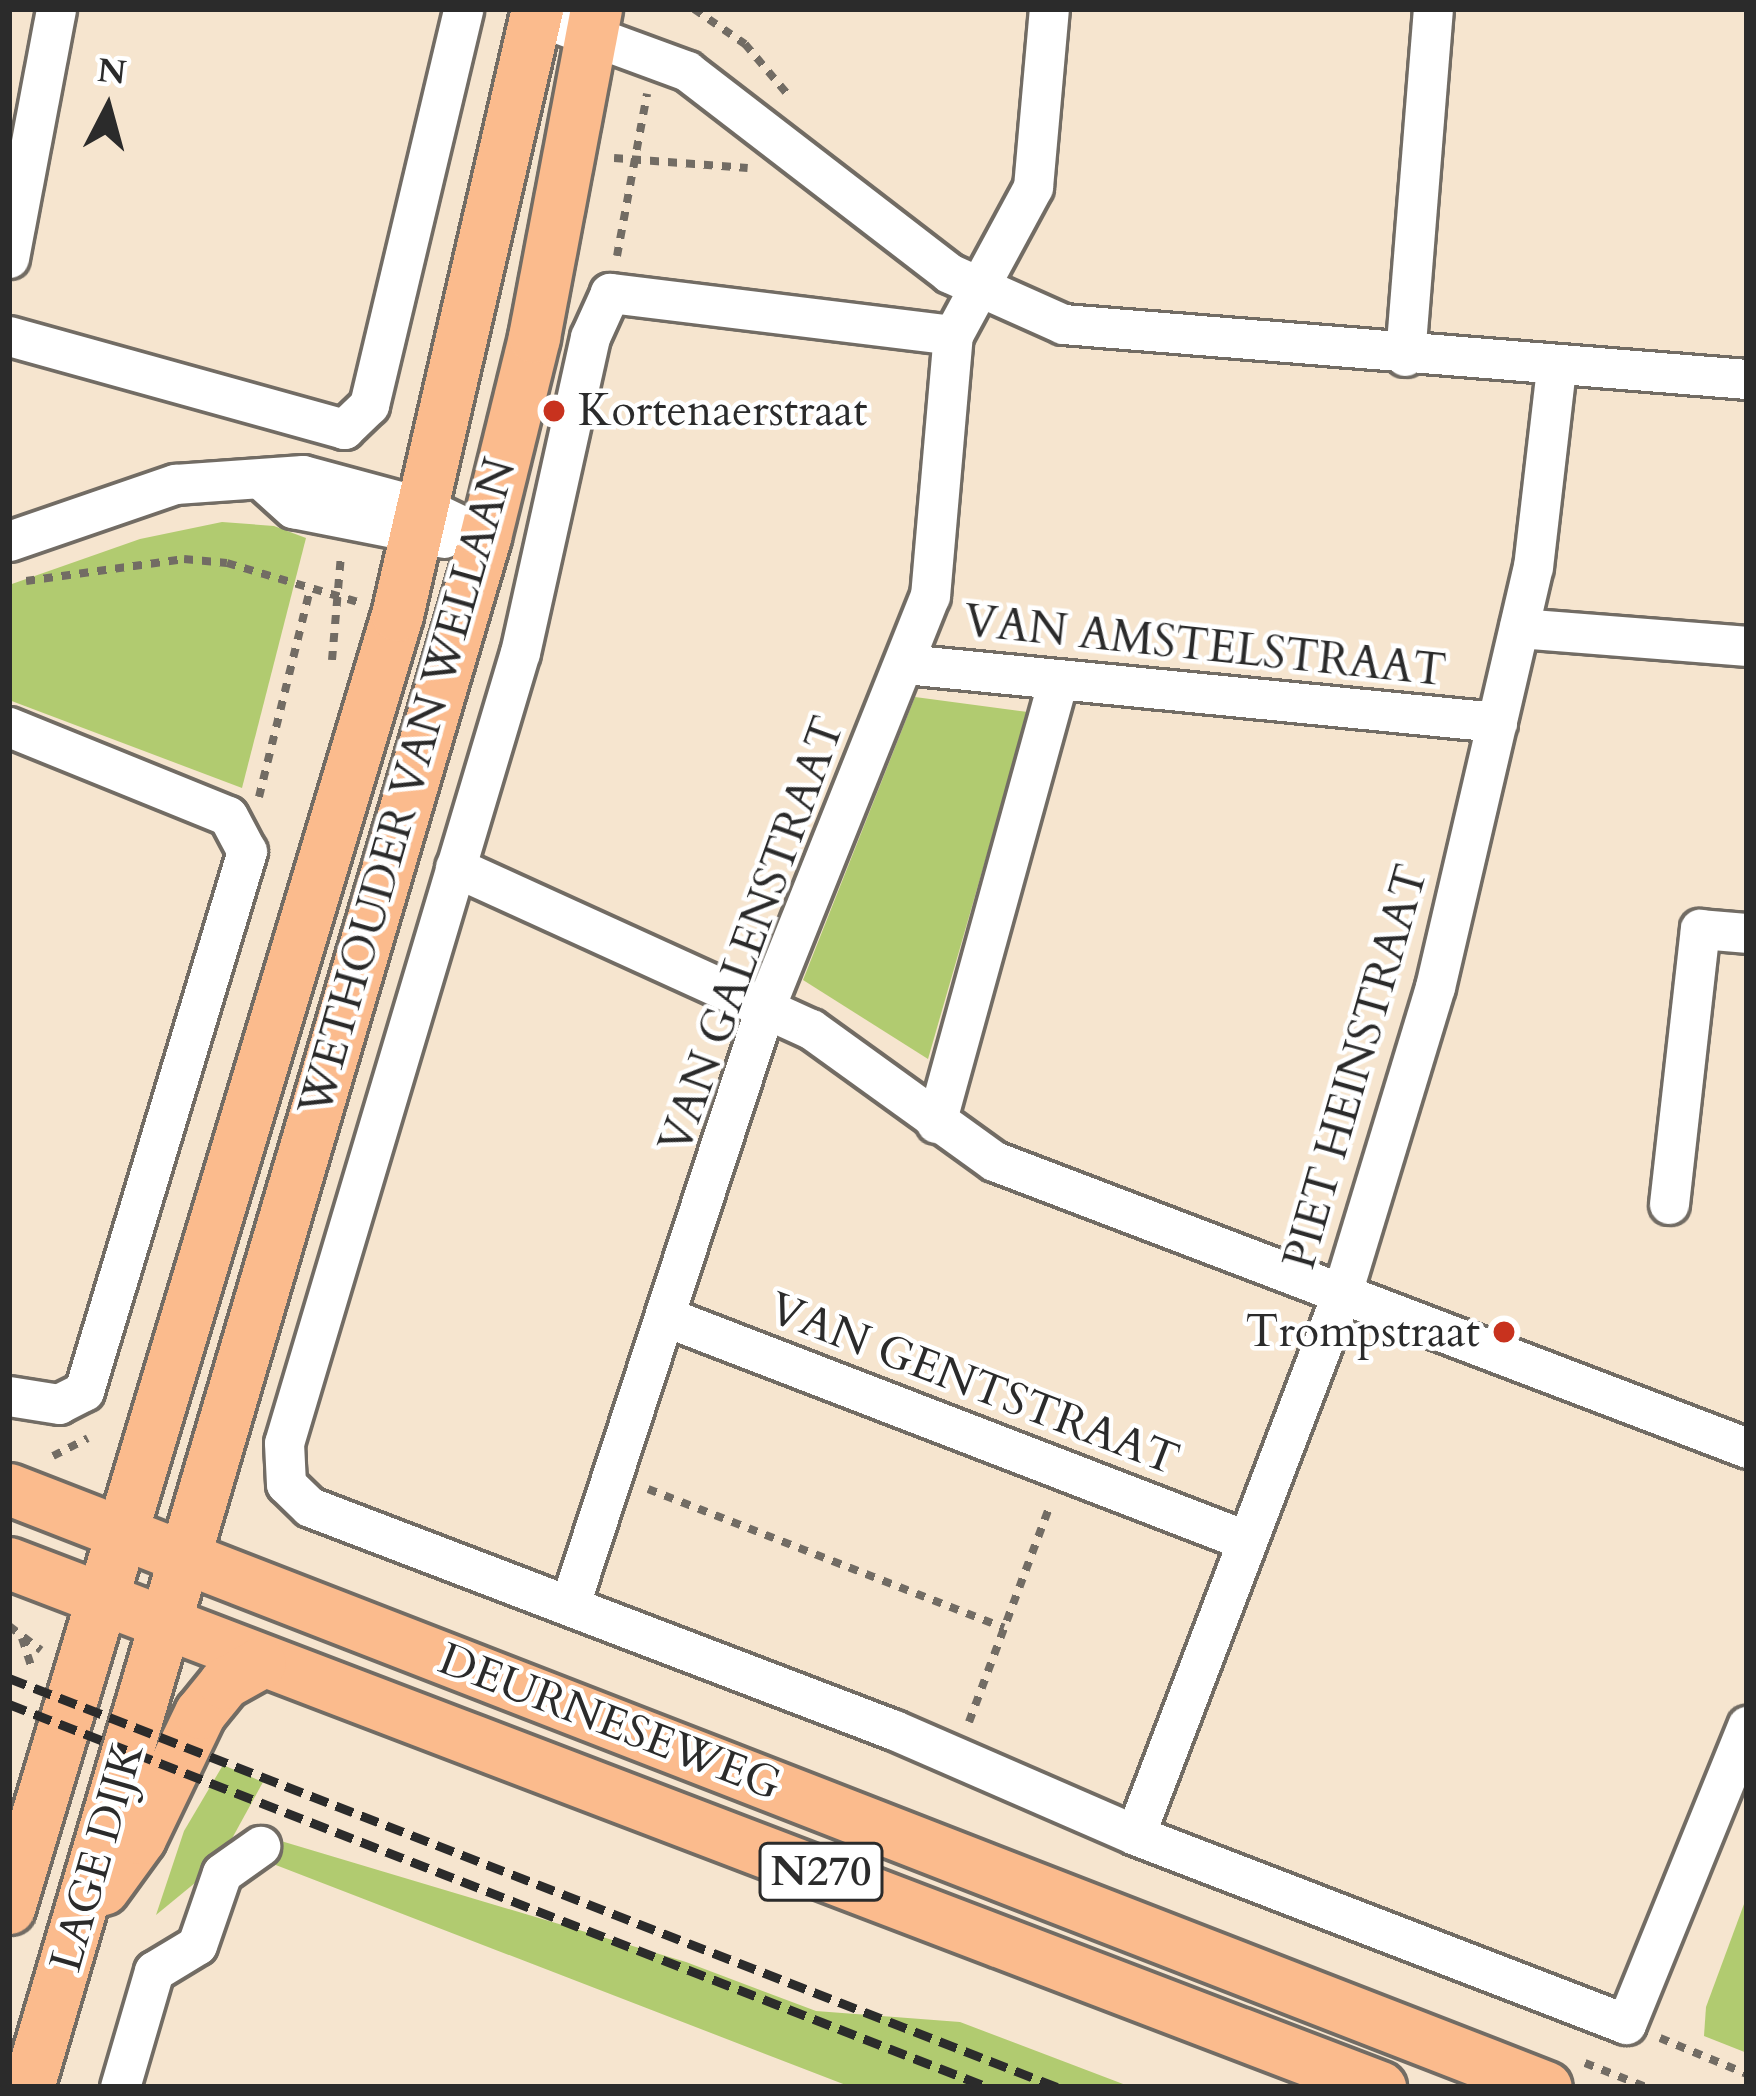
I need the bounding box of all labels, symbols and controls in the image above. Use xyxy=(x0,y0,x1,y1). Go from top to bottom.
north arrow xyxy=(48,48,168,168)
text: N xyxy=(95,48,128,96)
place label: Kortenaerstraat xyxy=(578,384,868,438)
marker: Kortenaerstraat xyxy=(541,398,567,424)
street label: WETHOUDER VAN WELLAAN xyxy=(288,452,528,1122)
street label: VAN AMSTELSTRAAT xyxy=(961,594,1449,698)
street label: VAN GALENSTRAAT xyxy=(648,709,856,1161)
street label: PIET HEINSTRAAT xyxy=(1272,859,1440,1275)
street label: VAN GENTSTRAAT xyxy=(762,1281,1186,1487)
place label: Trompstraat xyxy=(1245,1305,1480,1359)
marker: Trompstraat xyxy=(1491,1319,1517,1345)
street label: DEURNESEWEG xyxy=(431,1632,789,1812)
street label: LAGE DIJK xyxy=(39,1736,155,1978)
road number: N270 xyxy=(758,1836,884,1908)

